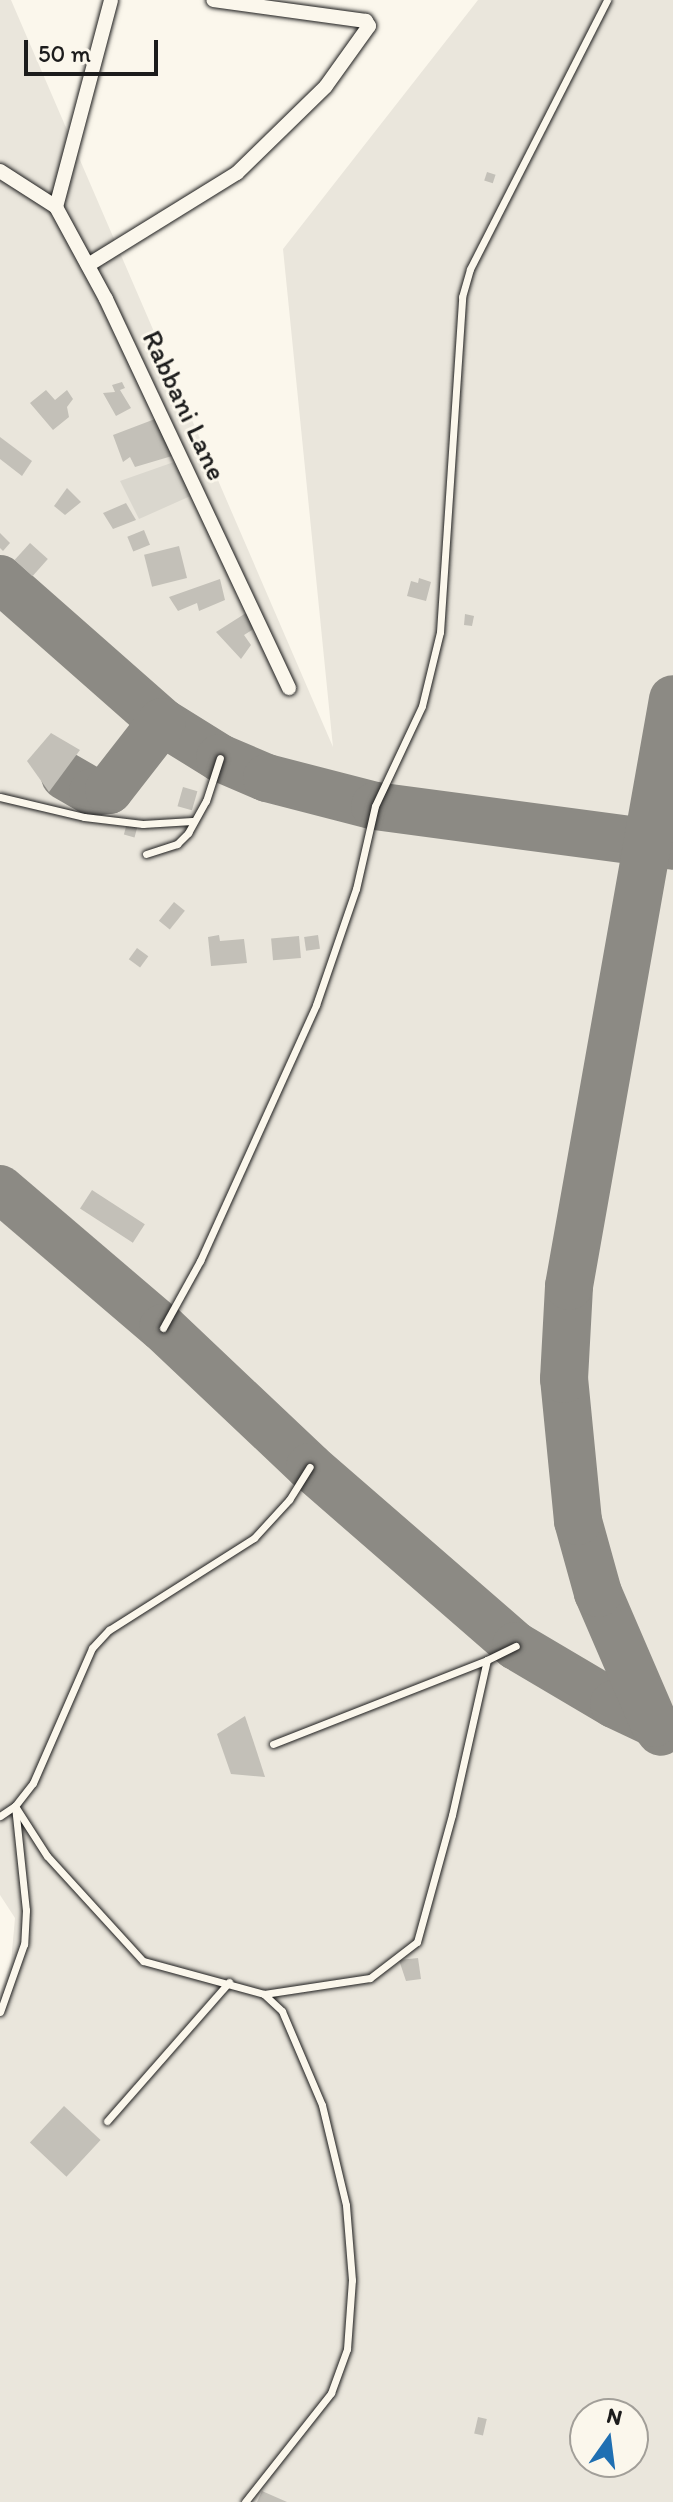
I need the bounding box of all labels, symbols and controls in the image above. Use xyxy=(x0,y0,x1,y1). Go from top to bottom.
scale bar xyxy=(28,24,162,74)
text: 50 m xyxy=(38,39,91,68)
street label: Rabbani Lane xyxy=(136,325,234,485)
north arrow xyxy=(569,2398,649,2478)
text: N xyxy=(604,2401,625,2431)

